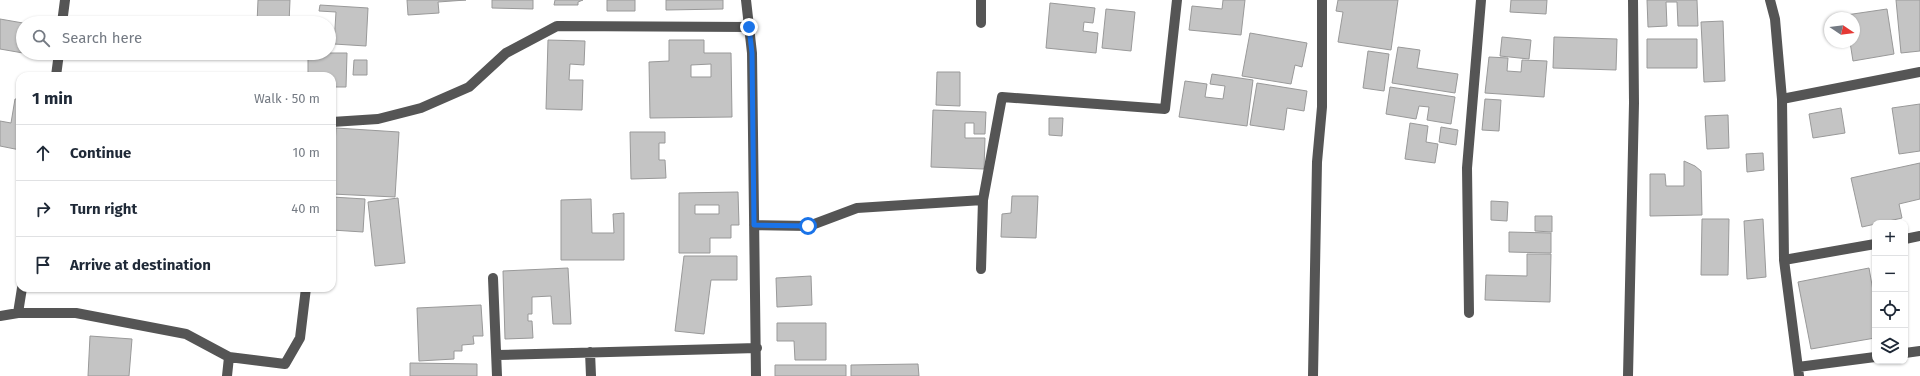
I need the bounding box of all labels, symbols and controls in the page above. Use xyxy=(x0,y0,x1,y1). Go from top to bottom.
north arrow xyxy=(1824,12,1860,48)
search box xyxy=(16,16,336,60)
route end xyxy=(740,18,758,36)
icon: search xyxy=(30,27,52,49)
text: Search here xyxy=(62,29,142,47)
text: 1 min xyxy=(32,88,73,109)
text: Walk · 50 m xyxy=(254,91,320,106)
icon: ahead xyxy=(32,142,54,164)
text: Continue xyxy=(70,144,131,162)
text: 10 m xyxy=(293,145,320,160)
icon: right xyxy=(32,198,54,220)
text: Turn right xyxy=(70,200,137,218)
text: 40 m xyxy=(291,201,320,216)
route start xyxy=(799,217,817,235)
map controls xyxy=(1872,220,1908,364)
button: + xyxy=(1872,220,1908,256)
icon: arrive xyxy=(32,254,54,276)
text: Arrive at destination xyxy=(70,256,211,274)
button: − xyxy=(1872,256,1908,292)
button: locate xyxy=(1872,292,1908,328)
button: layers xyxy=(1872,328,1908,364)

